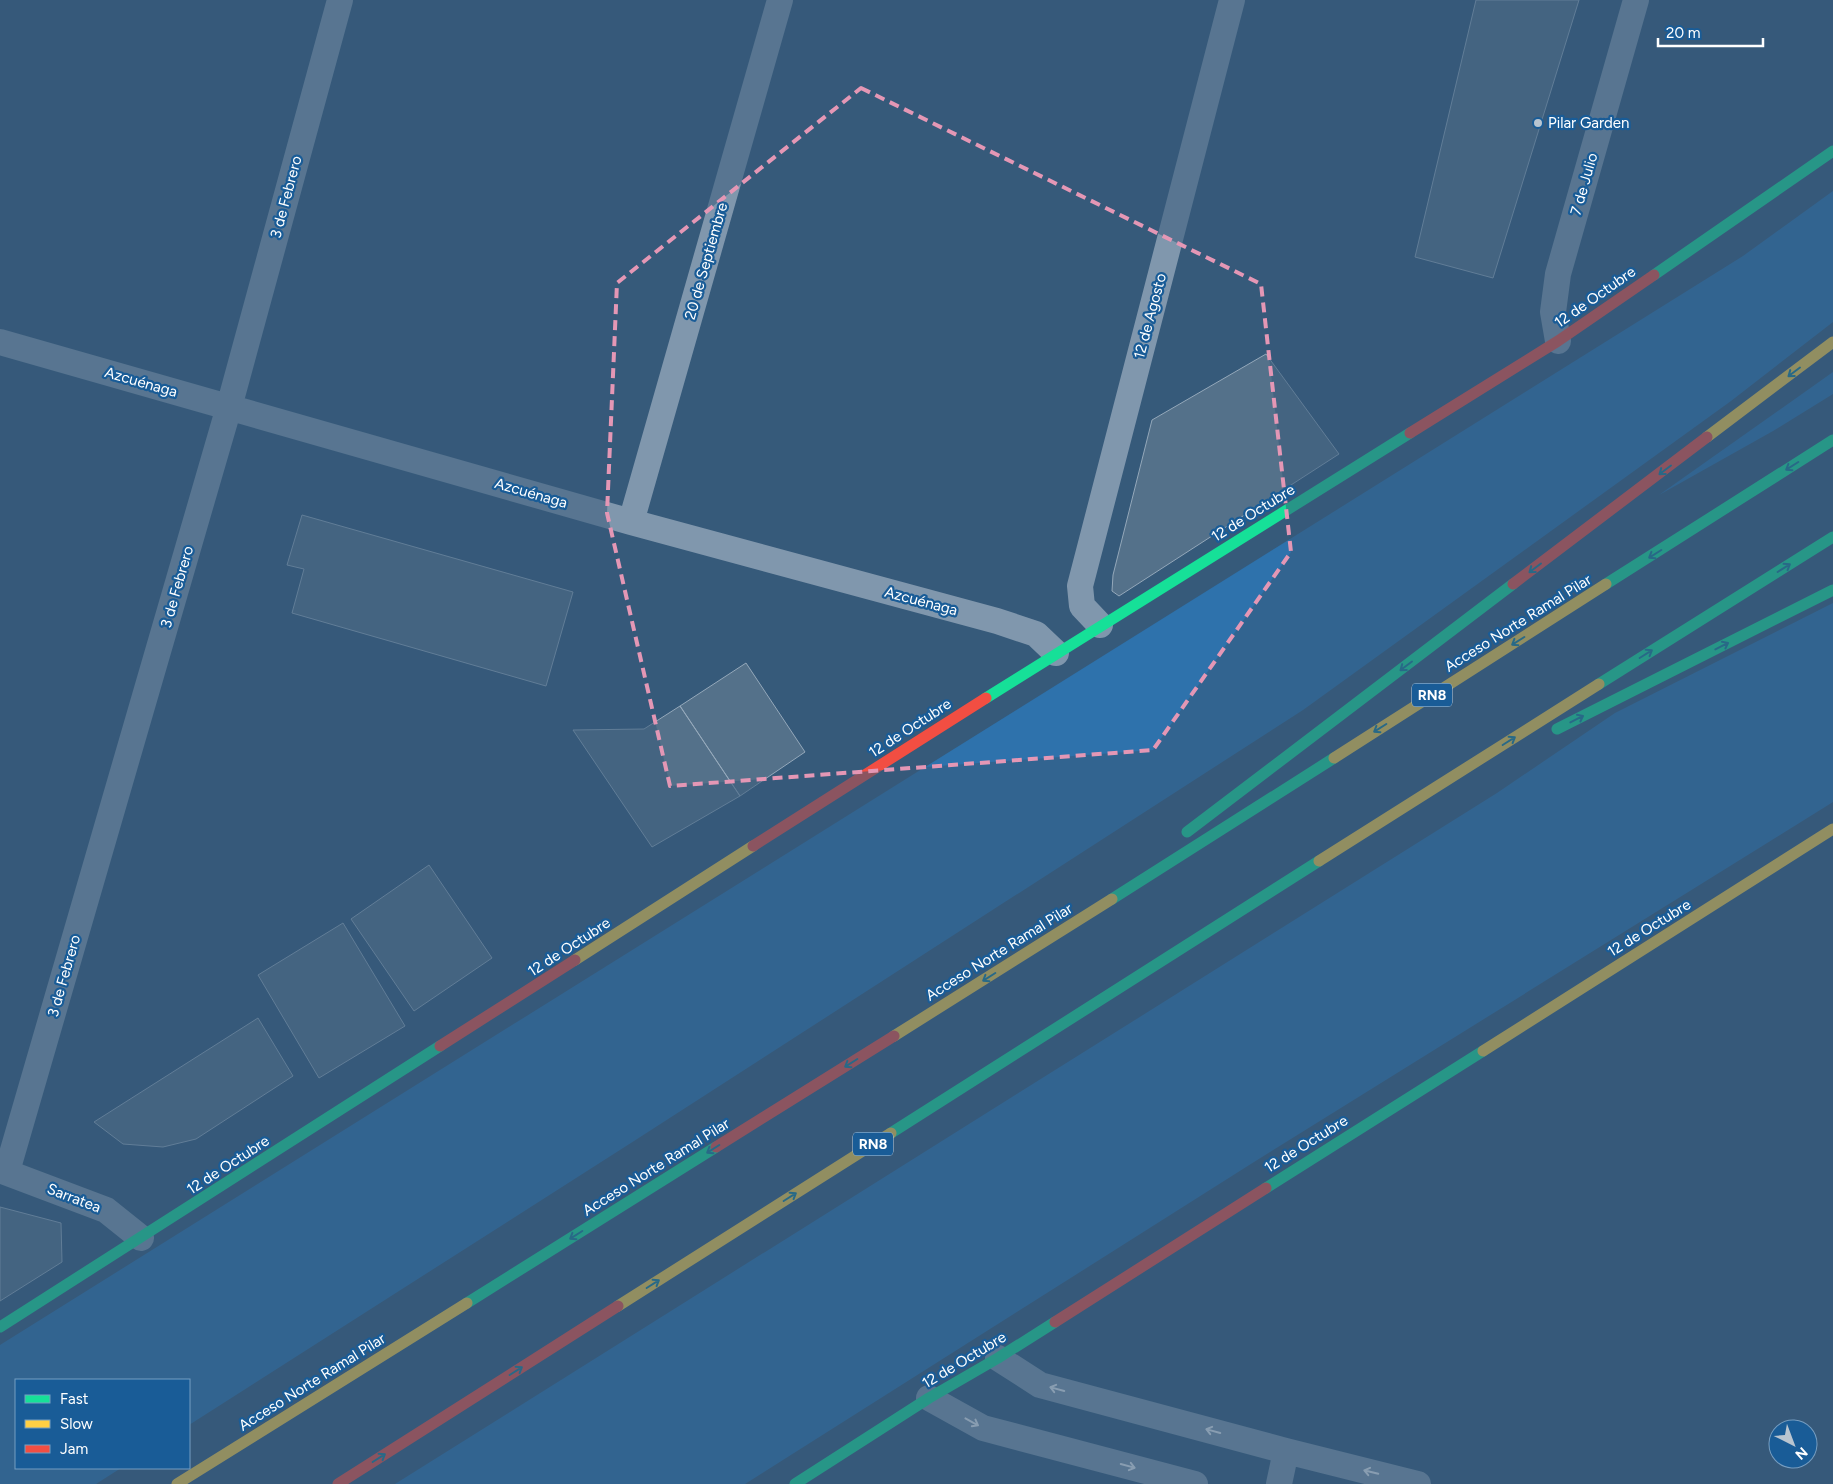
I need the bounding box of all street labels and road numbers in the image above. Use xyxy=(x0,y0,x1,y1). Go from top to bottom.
street label: 7 de Julio xyxy=(1567,150,1602,217)
street label: 3 de Febrero xyxy=(266,154,306,240)
street label: 20 de Septiembre xyxy=(681,200,731,322)
street label: 12 de Octubre xyxy=(1551,262,1639,332)
street label: 12 de Agosto xyxy=(1130,271,1170,361)
street label: Azcuénaga xyxy=(103,363,179,401)
street label: Azcuénaga xyxy=(493,474,569,512)
street label: 12 de Octubre xyxy=(1208,480,1298,546)
street label: 3 de Febrero xyxy=(157,544,197,630)
street label: Acceso Norte Ramal Pilar xyxy=(1441,570,1595,676)
street label: Azcuénaga xyxy=(883,583,959,619)
road number: RN8 xyxy=(1412,684,1452,706)
street label: 12 de Octubre xyxy=(865,695,955,761)
street label: 12 de Octubre xyxy=(1604,895,1694,961)
street label: Acceso Norte Ramal Pilar xyxy=(922,899,1076,1005)
street label: 12 de Octubre xyxy=(524,914,614,980)
street label: 3 de Febrero xyxy=(44,933,84,1019)
street label: 12 de Octubre xyxy=(1261,1111,1351,1177)
street label: Acceso Norte Ramal Pilar xyxy=(579,1114,733,1220)
street label: 12 de Octubre xyxy=(183,1132,273,1198)
road number: RN8 xyxy=(853,1132,893,1156)
street label: Sarratea xyxy=(45,1180,103,1216)
street label: 12 de Octubre xyxy=(919,1328,1009,1392)
street label: Acceso Norte Ramal Pilar xyxy=(235,1329,389,1435)

